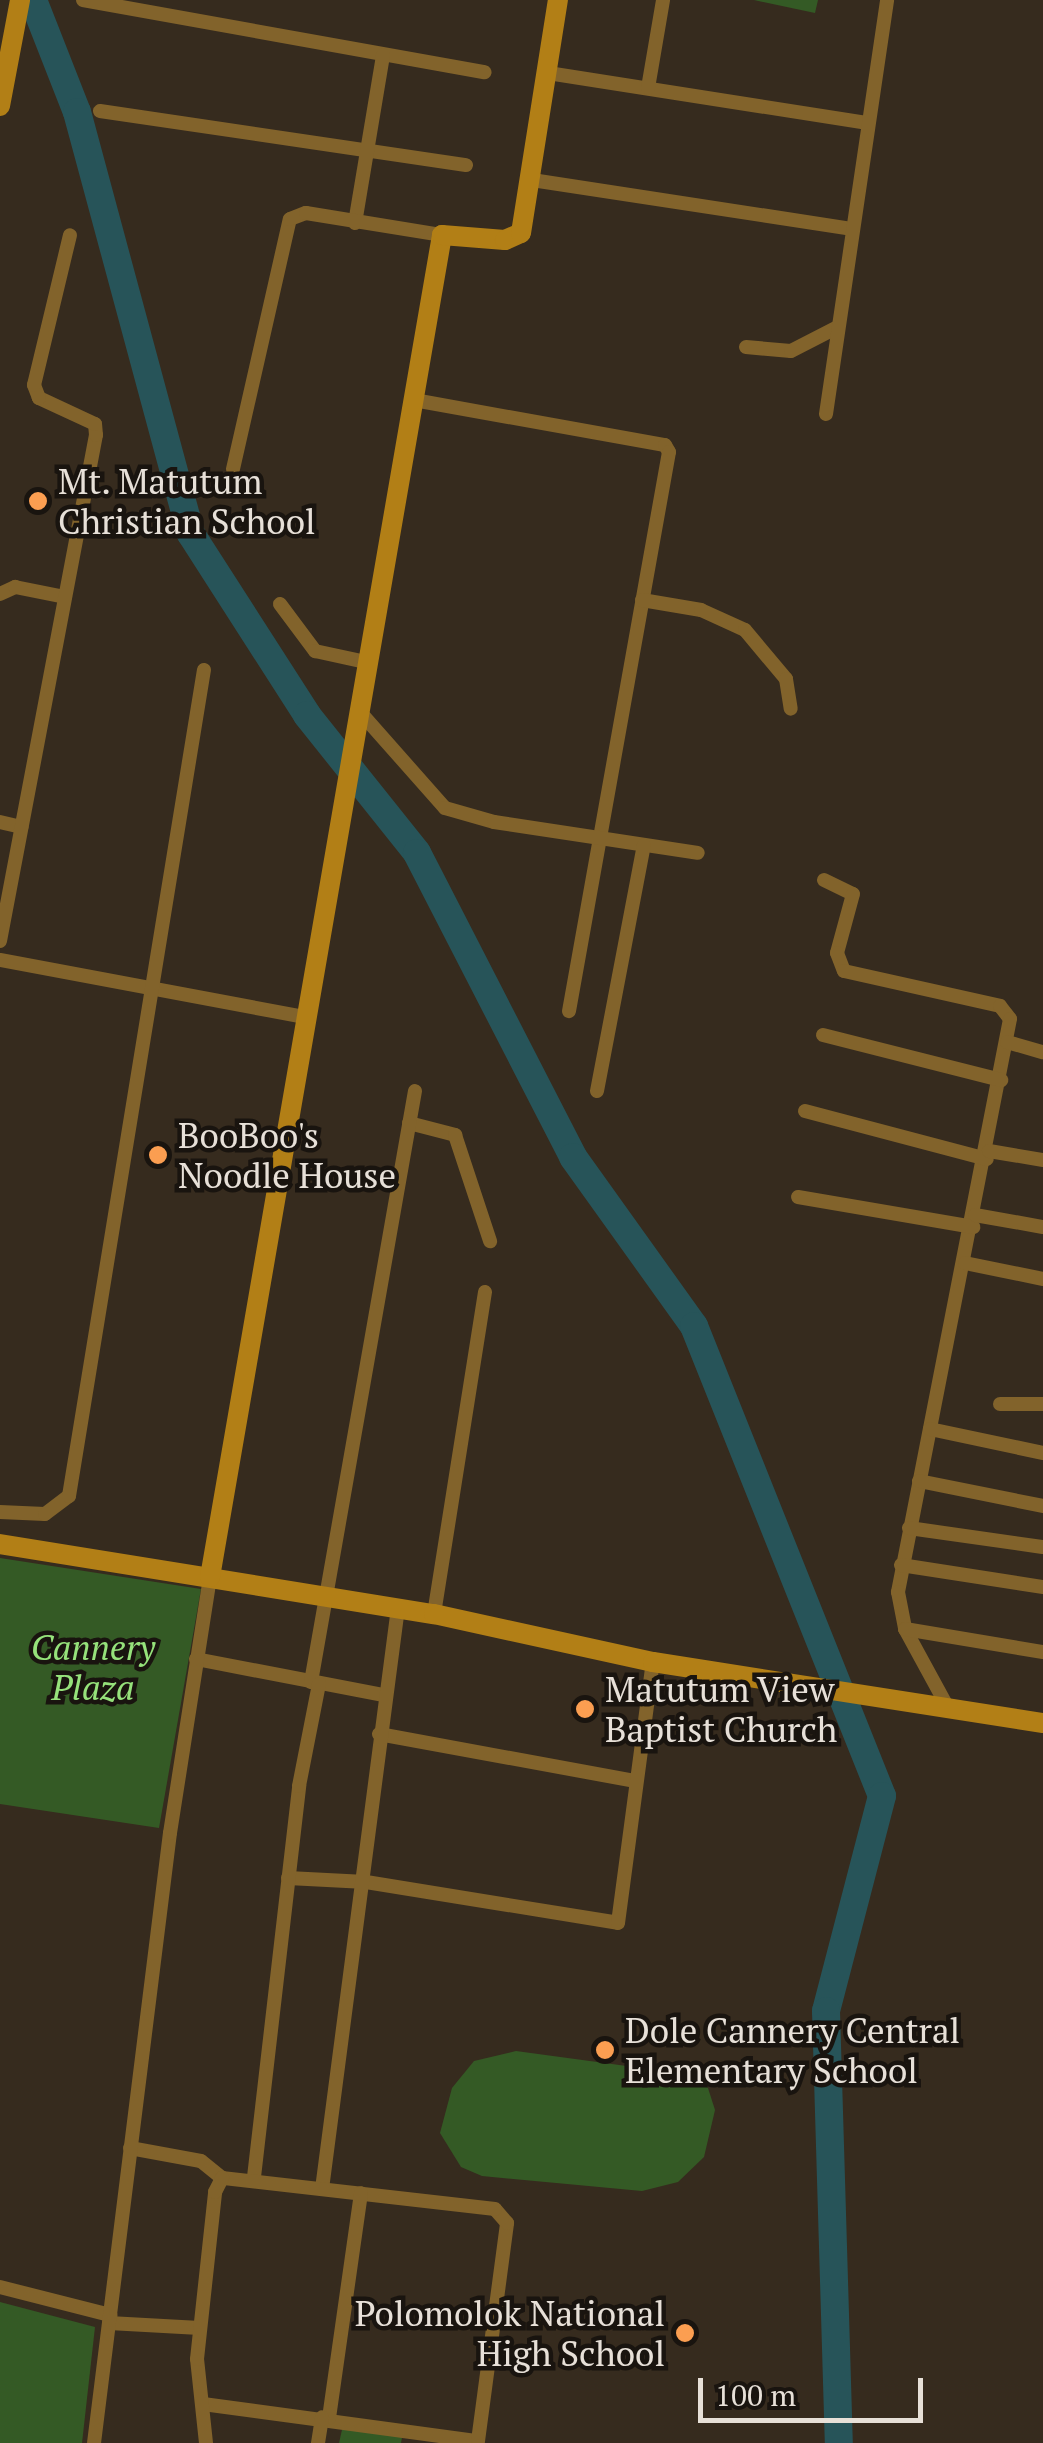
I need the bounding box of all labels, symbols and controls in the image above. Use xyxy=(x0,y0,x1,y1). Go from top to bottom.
place label: Mt. Matutum Christian School xyxy=(58,460,316,542)
marker: Mt. Matutum Christian School xyxy=(27,490,49,512)
place label: BooBoo's Noodle House xyxy=(178,1114,396,1196)
marker: BooBoo's Noodle House xyxy=(147,1144,169,1166)
park label: Cannery Plaza xyxy=(31,1626,155,1708)
place label: Matutum View Baptist Church xyxy=(605,1668,837,1750)
marker: Matutum View Baptist Church xyxy=(574,1698,596,1720)
place label: Dole Cannery Central Elementary School xyxy=(625,2009,960,2091)
marker: Dole Cannery Central Elementary School xyxy=(594,2039,616,2061)
place label: Polomolok National High School xyxy=(355,2292,665,2374)
marker: Polomolok National High School xyxy=(674,2322,696,2344)
scale bar xyxy=(703,2358,928,2420)
text: 100 m xyxy=(715,2375,796,2415)

